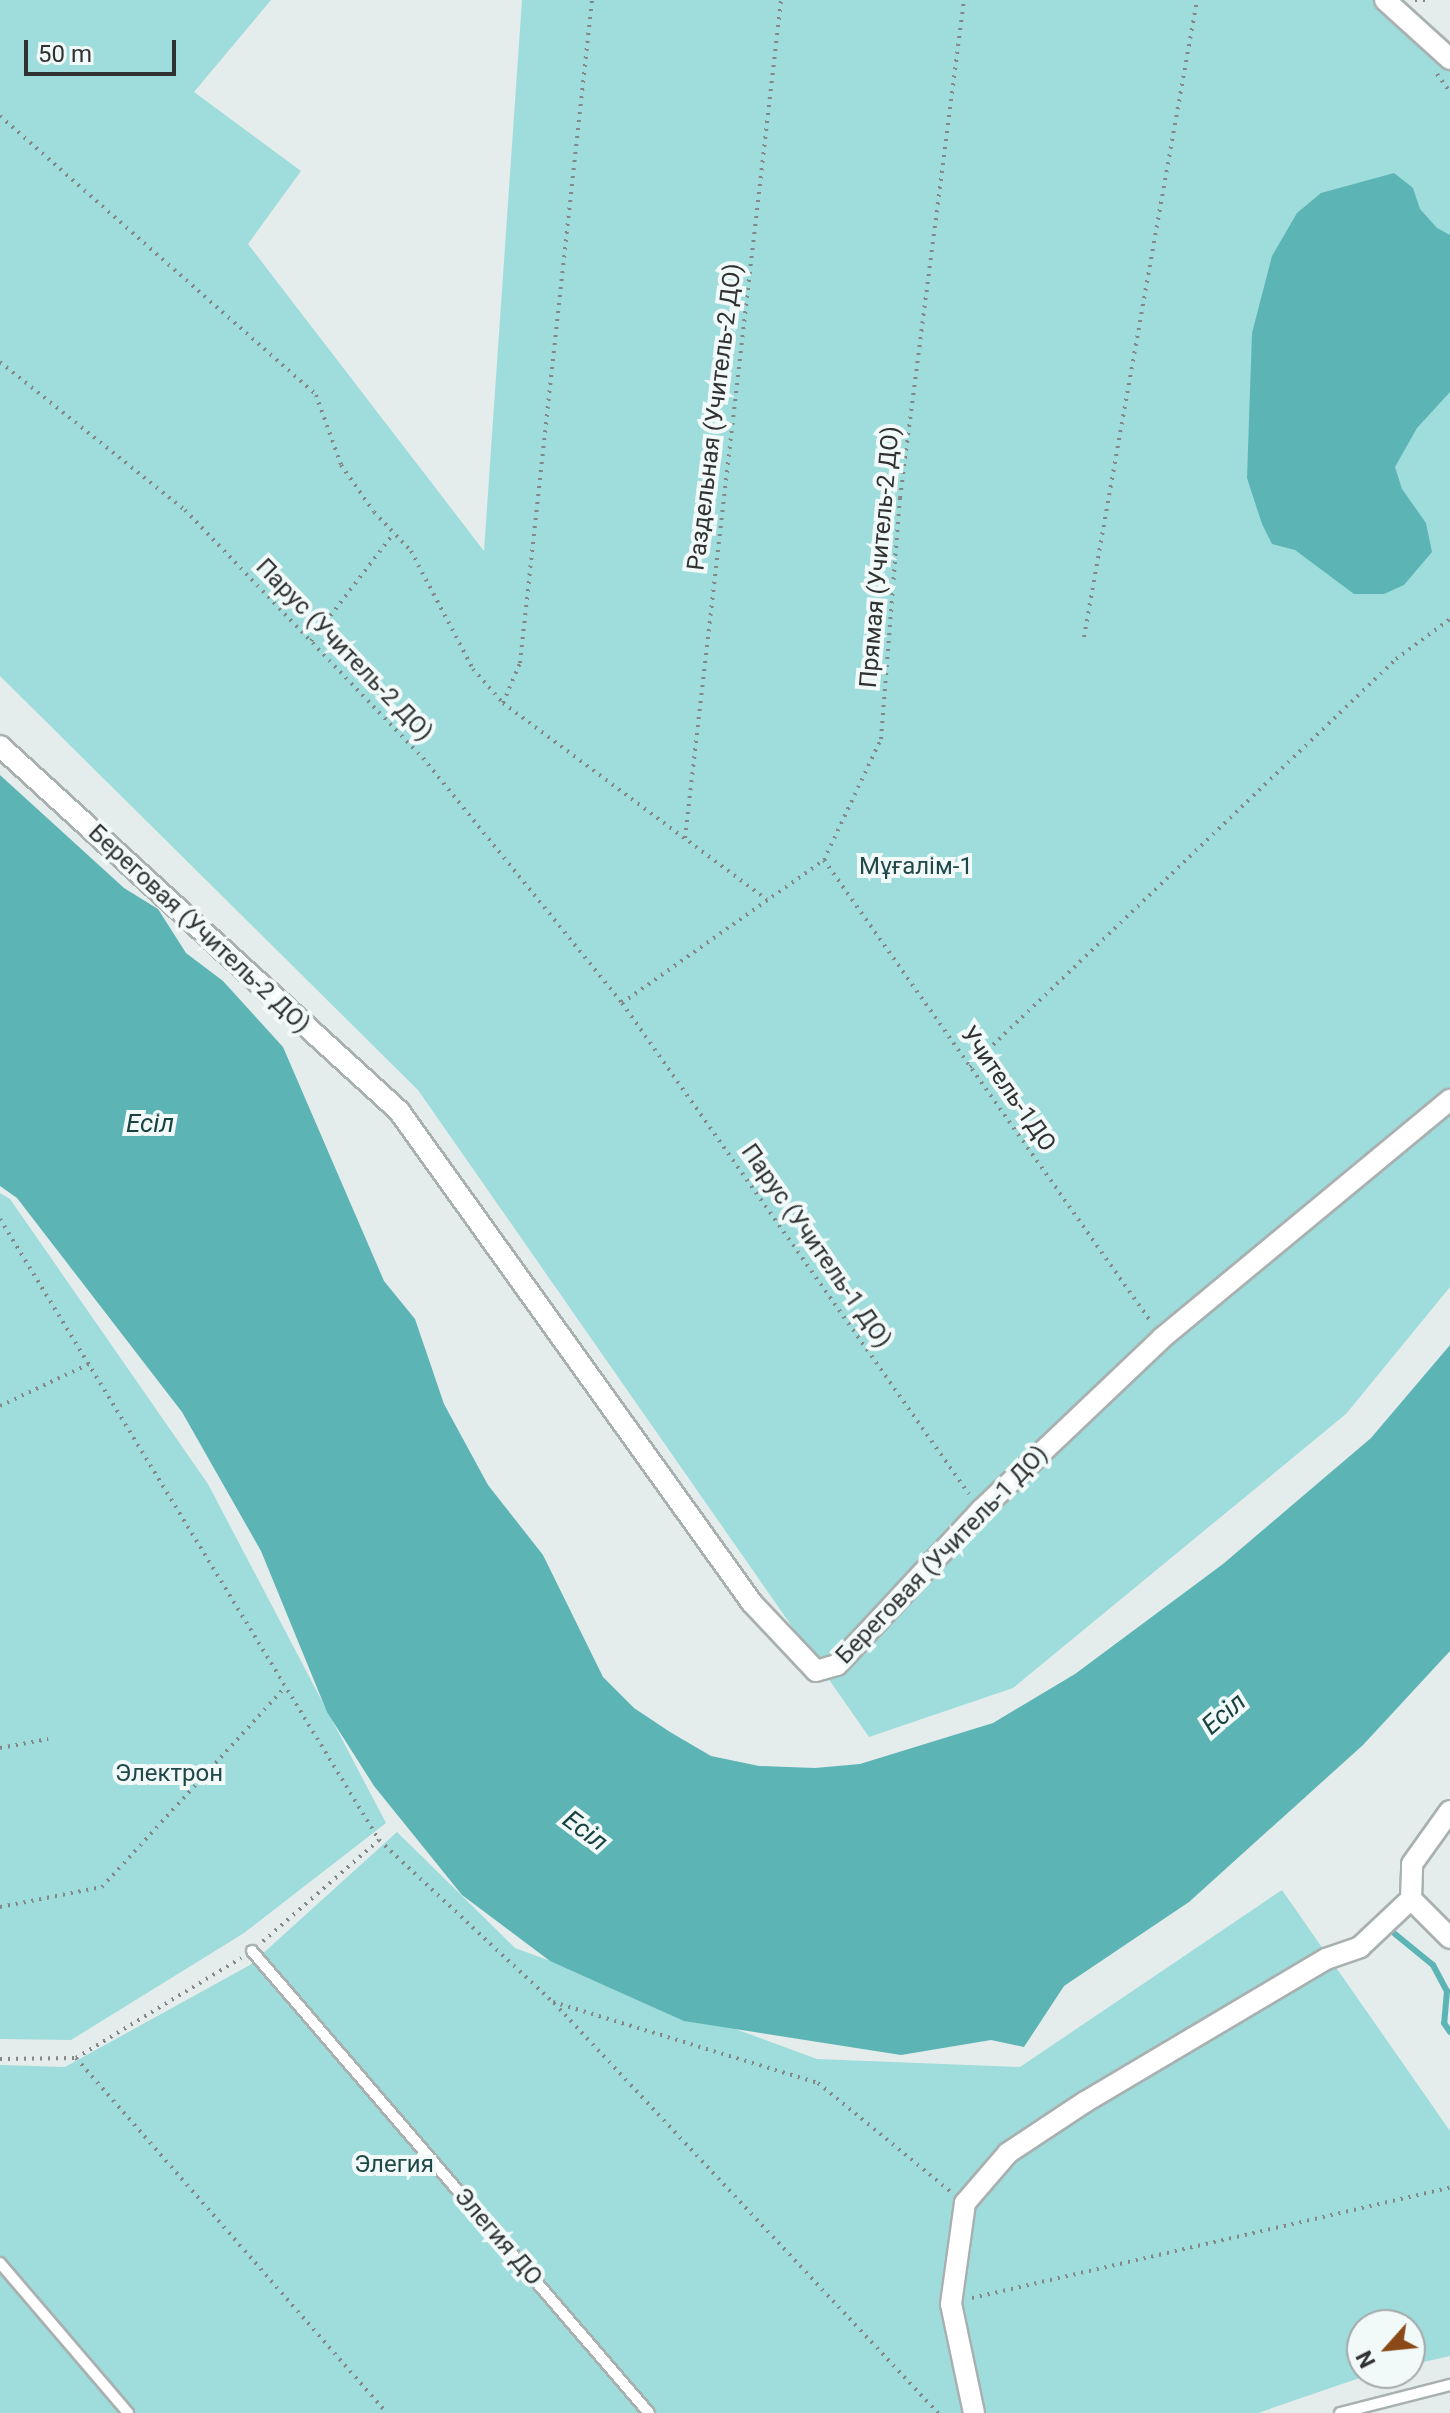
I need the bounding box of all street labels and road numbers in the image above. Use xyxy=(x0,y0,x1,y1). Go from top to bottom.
street label: Раздельная (Учитель-2 ДО) xyxy=(682,262,748,572)
street label: Прямая (Учитель-2 ДО) xyxy=(854,425,906,689)
street label: Парус (Учитель-2 ДО) xyxy=(250,553,438,747)
street label: Береговая (Учитель-2 ДО) xyxy=(82,819,316,1039)
street label: Учитель-1ДО xyxy=(954,1021,1062,1157)
street label: Парус (Учитель-1 ДО) xyxy=(735,1139,897,1353)
street label: Береговая (Учитель-1 ДО) xyxy=(830,1440,1054,1670)
street label: Элегия ДО xyxy=(448,2182,548,2292)

